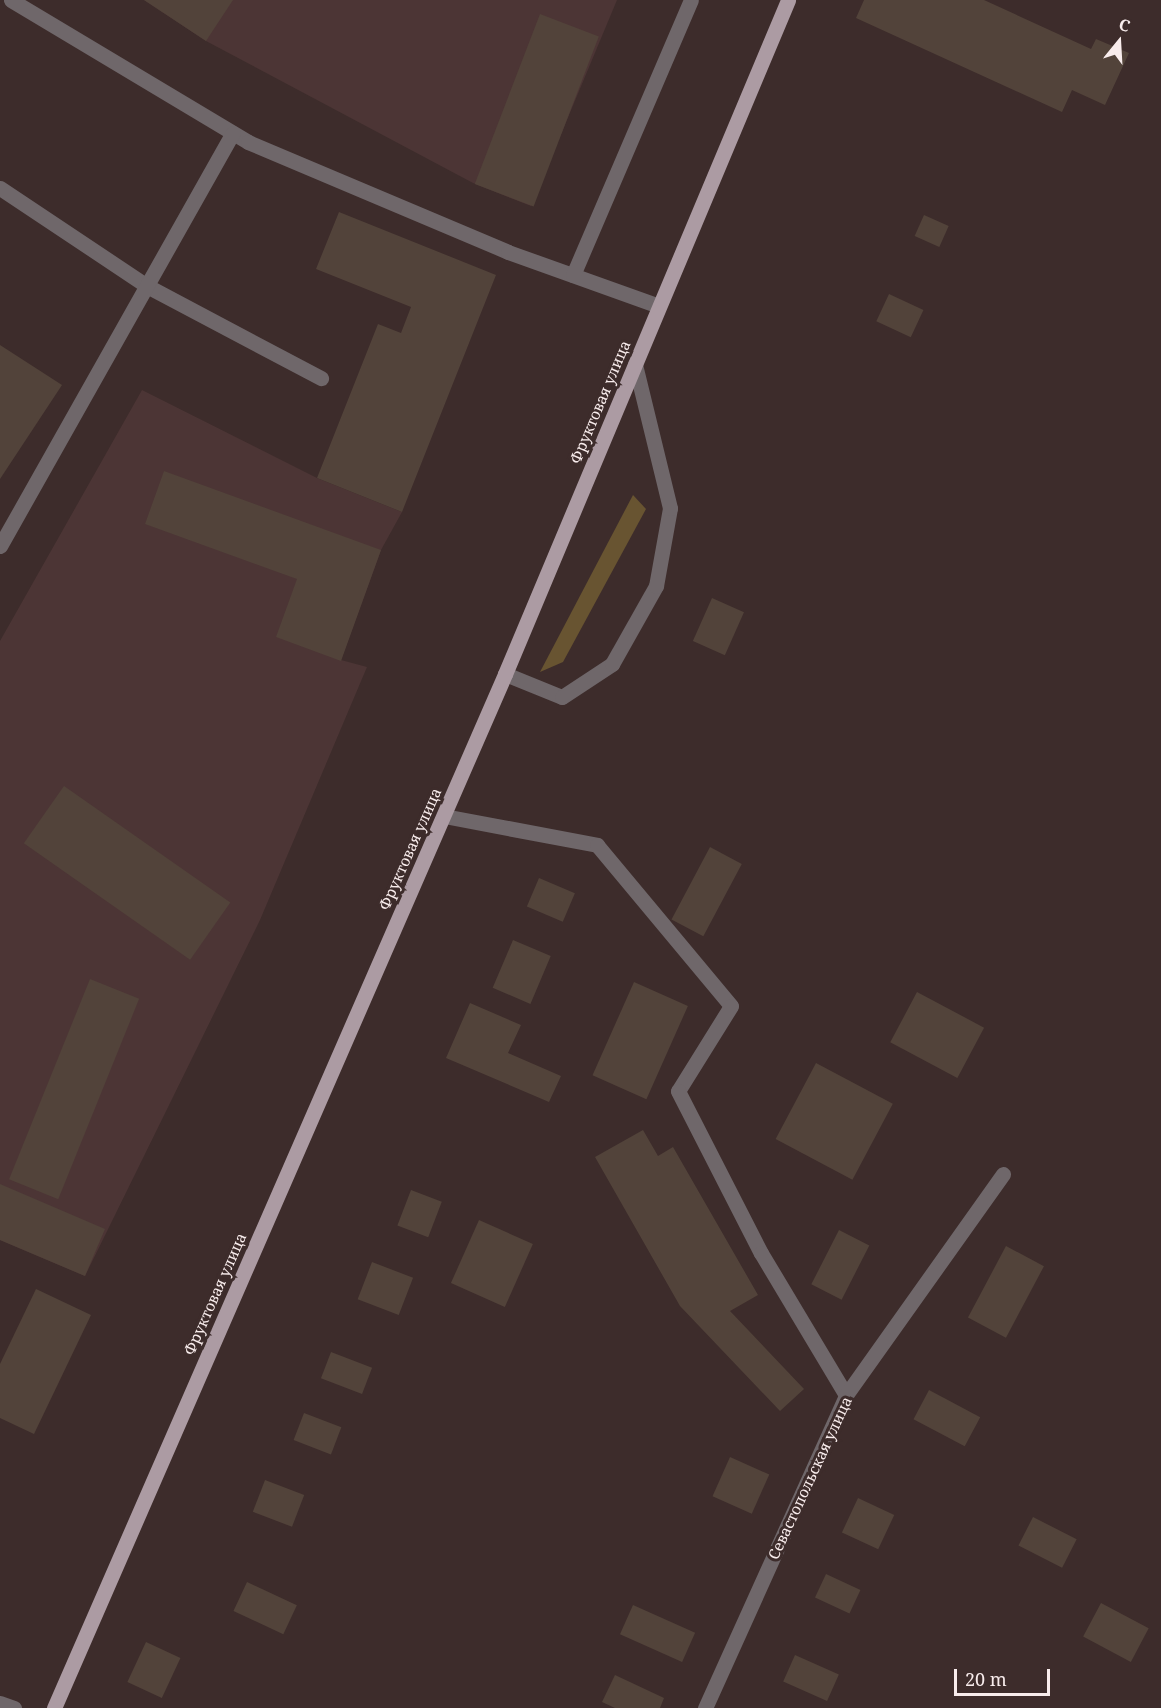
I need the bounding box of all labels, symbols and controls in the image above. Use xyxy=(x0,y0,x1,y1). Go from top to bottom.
north arrow xyxy=(1089,12,1149,72)
text: С xyxy=(1116,13,1133,37)
street label: Фруктовая улица xyxy=(566,338,634,466)
street label: Фруктовая улица xyxy=(375,785,445,913)
street label: Фруктовая улица xyxy=(180,1230,250,1358)
street label: Севастопольская улица xyxy=(764,1394,856,1562)
scale bar xyxy=(957,1657,1053,1695)
text: 20 m xyxy=(965,1667,1007,1691)

